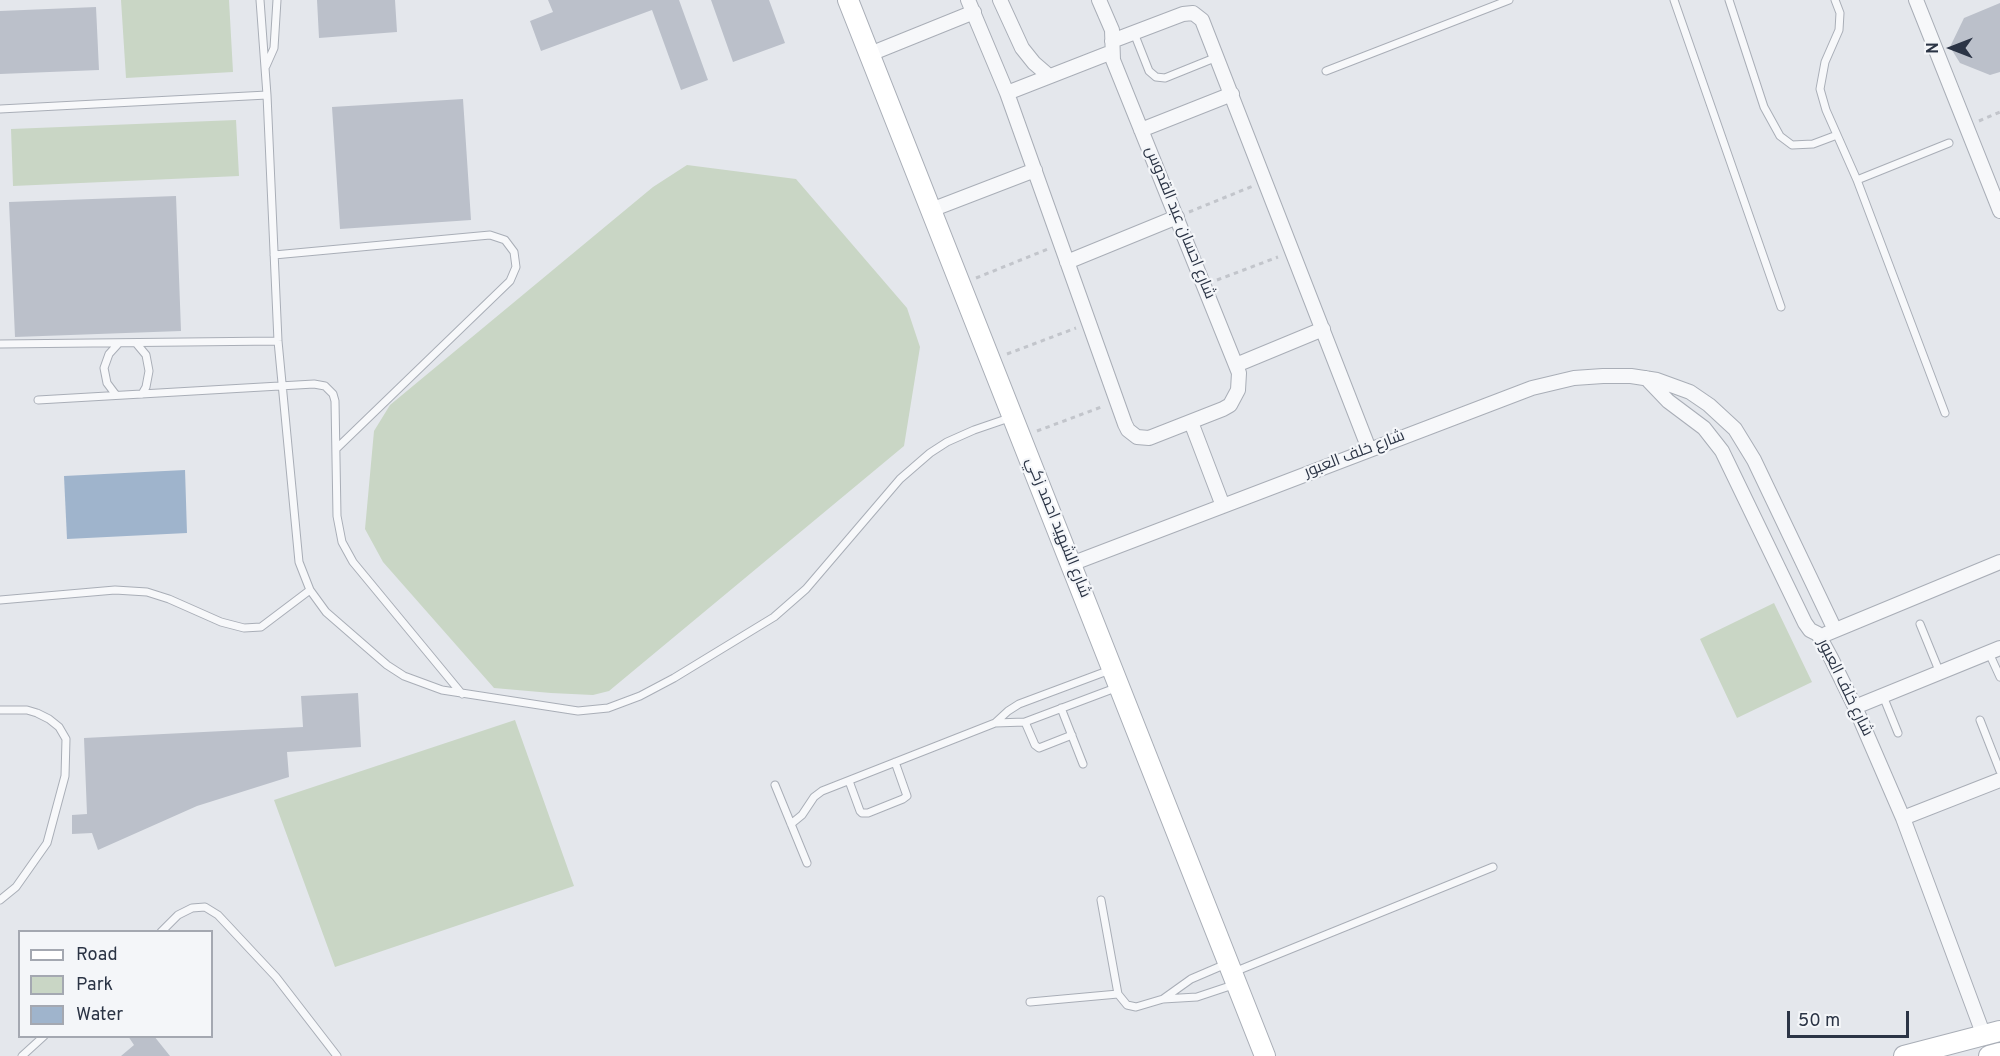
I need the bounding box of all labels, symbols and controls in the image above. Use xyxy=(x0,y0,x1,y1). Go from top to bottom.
north arrow xyxy=(1922,18,1982,78)
text: N xyxy=(1924,42,1944,54)
street label: شارع احسان عبد القدوس xyxy=(1140,144,1218,302)
street label: شارع خلف العبور xyxy=(1302,427,1408,483)
street label: شارع الشهيد احمد زكي xyxy=(1020,455,1094,601)
street label: شارع خلف العبور xyxy=(1812,636,1876,740)
legend xyxy=(18,930,213,1038)
text: Road xyxy=(76,944,118,967)
text: Park xyxy=(76,974,113,997)
scale bar xyxy=(1790,999,1912,1037)
text: Water xyxy=(76,1004,123,1027)
text: 50 m xyxy=(1798,1010,1840,1033)

